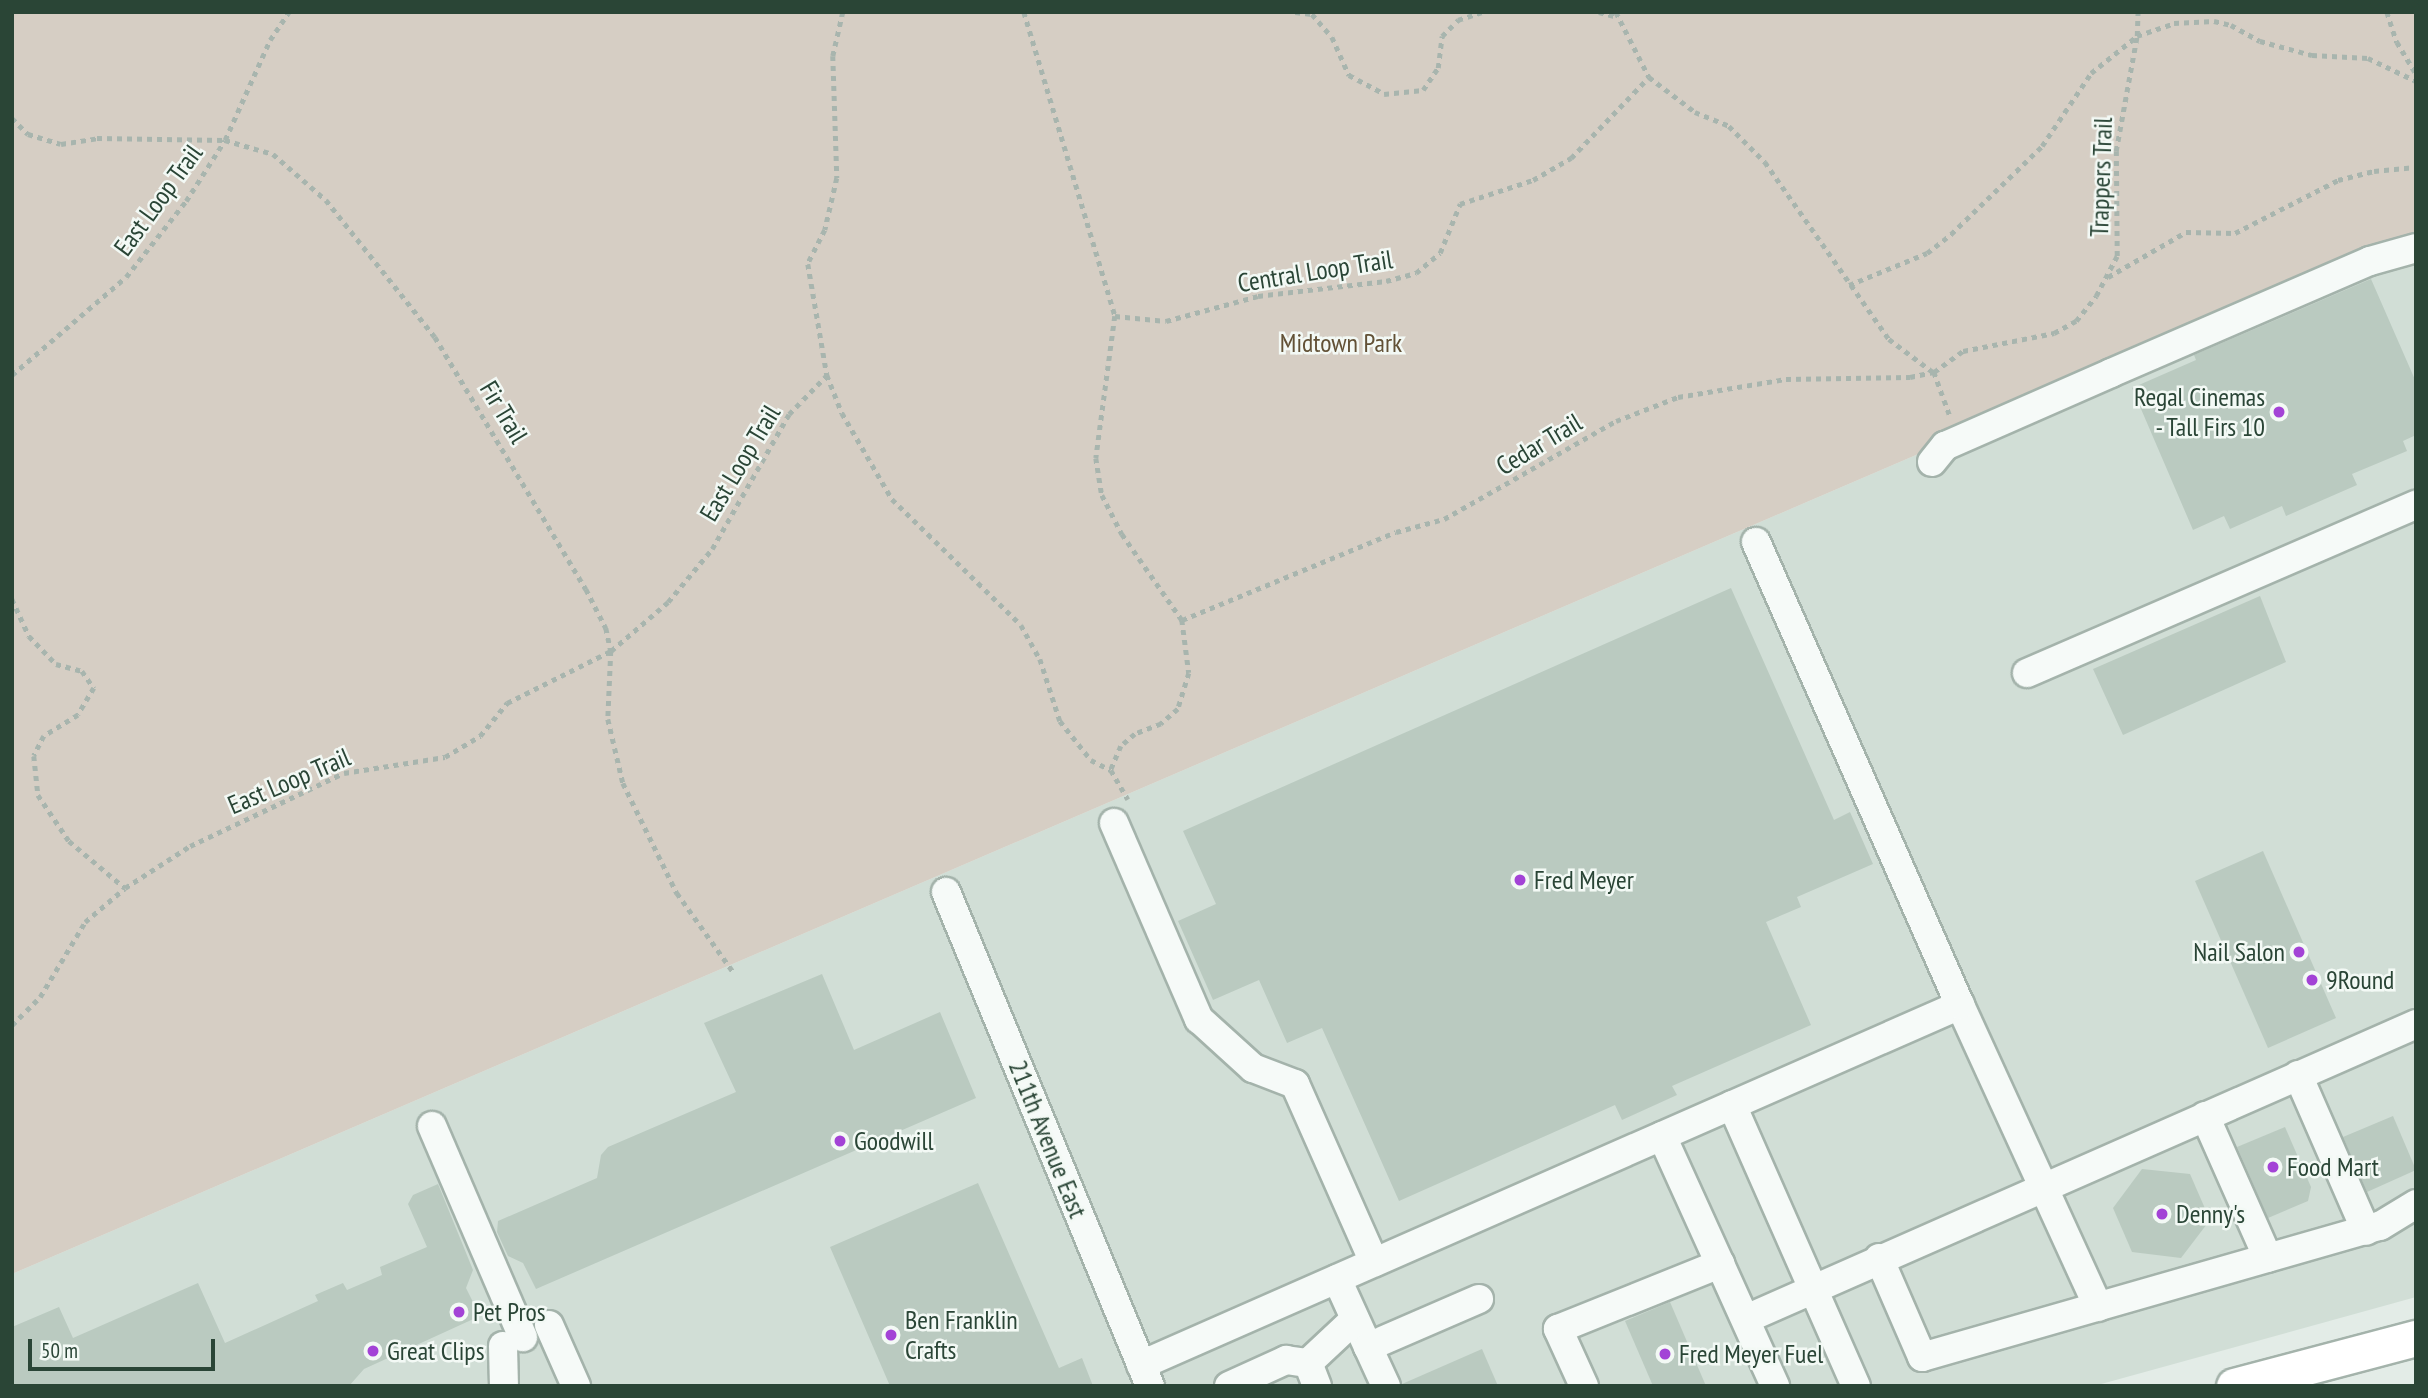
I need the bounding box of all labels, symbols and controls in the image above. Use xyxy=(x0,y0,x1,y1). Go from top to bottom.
street label: Trappers Trail xyxy=(2083,116,2119,238)
street label: East Loop Trail xyxy=(107,138,209,262)
street label: Central Loop Trail xyxy=(1235,243,1395,299)
park label: Midtown Park xyxy=(1280,327,1402,359)
street label: Fir Trail xyxy=(473,375,535,449)
place label: Regal Cinemas - Tall Firs 10 xyxy=(2134,381,2265,442)
street label: East Loop Trail xyxy=(693,399,787,527)
marker: Regal Cinemas - Tall Firs 10 xyxy=(2271,404,2287,420)
street label: Cedar Trail xyxy=(1490,406,1588,482)
street label: East Loop Trail xyxy=(223,741,355,821)
place label: Fred Meyer xyxy=(1534,864,1634,896)
marker: Fred Meyer xyxy=(1512,872,1528,888)
place label: Nail Salon xyxy=(2193,936,2285,968)
marker: Nail Salon xyxy=(2291,944,2307,960)
place label: 9Round xyxy=(2326,964,2394,996)
marker: 9Round xyxy=(2304,972,2320,988)
street label: 211th Avenue East xyxy=(1002,1055,1094,1223)
place label: Goodwill xyxy=(854,1125,934,1157)
marker: Goodwill xyxy=(832,1133,848,1149)
place label: Food Mart xyxy=(2287,1151,2379,1183)
marker: Food Mart xyxy=(2265,1159,2281,1175)
place label: Denny's xyxy=(2176,1198,2245,1230)
marker: Denny's xyxy=(2154,1206,2170,1222)
place label: Pet Pros xyxy=(473,1296,546,1328)
marker: Pet Pros xyxy=(451,1304,467,1320)
place label: Ben Franklin Crafts xyxy=(905,1304,1018,1366)
scale bar xyxy=(32,1324,219,1368)
marker: Ben Franklin Crafts xyxy=(883,1327,899,1343)
place label: Great Clips xyxy=(387,1335,484,1367)
text: 50 m xyxy=(41,1337,78,1364)
place label: Fred Meyer Fuel xyxy=(1679,1338,1823,1370)
marker: Great Clips xyxy=(365,1343,381,1359)
marker: Fred Meyer Fuel xyxy=(1657,1346,1673,1362)

